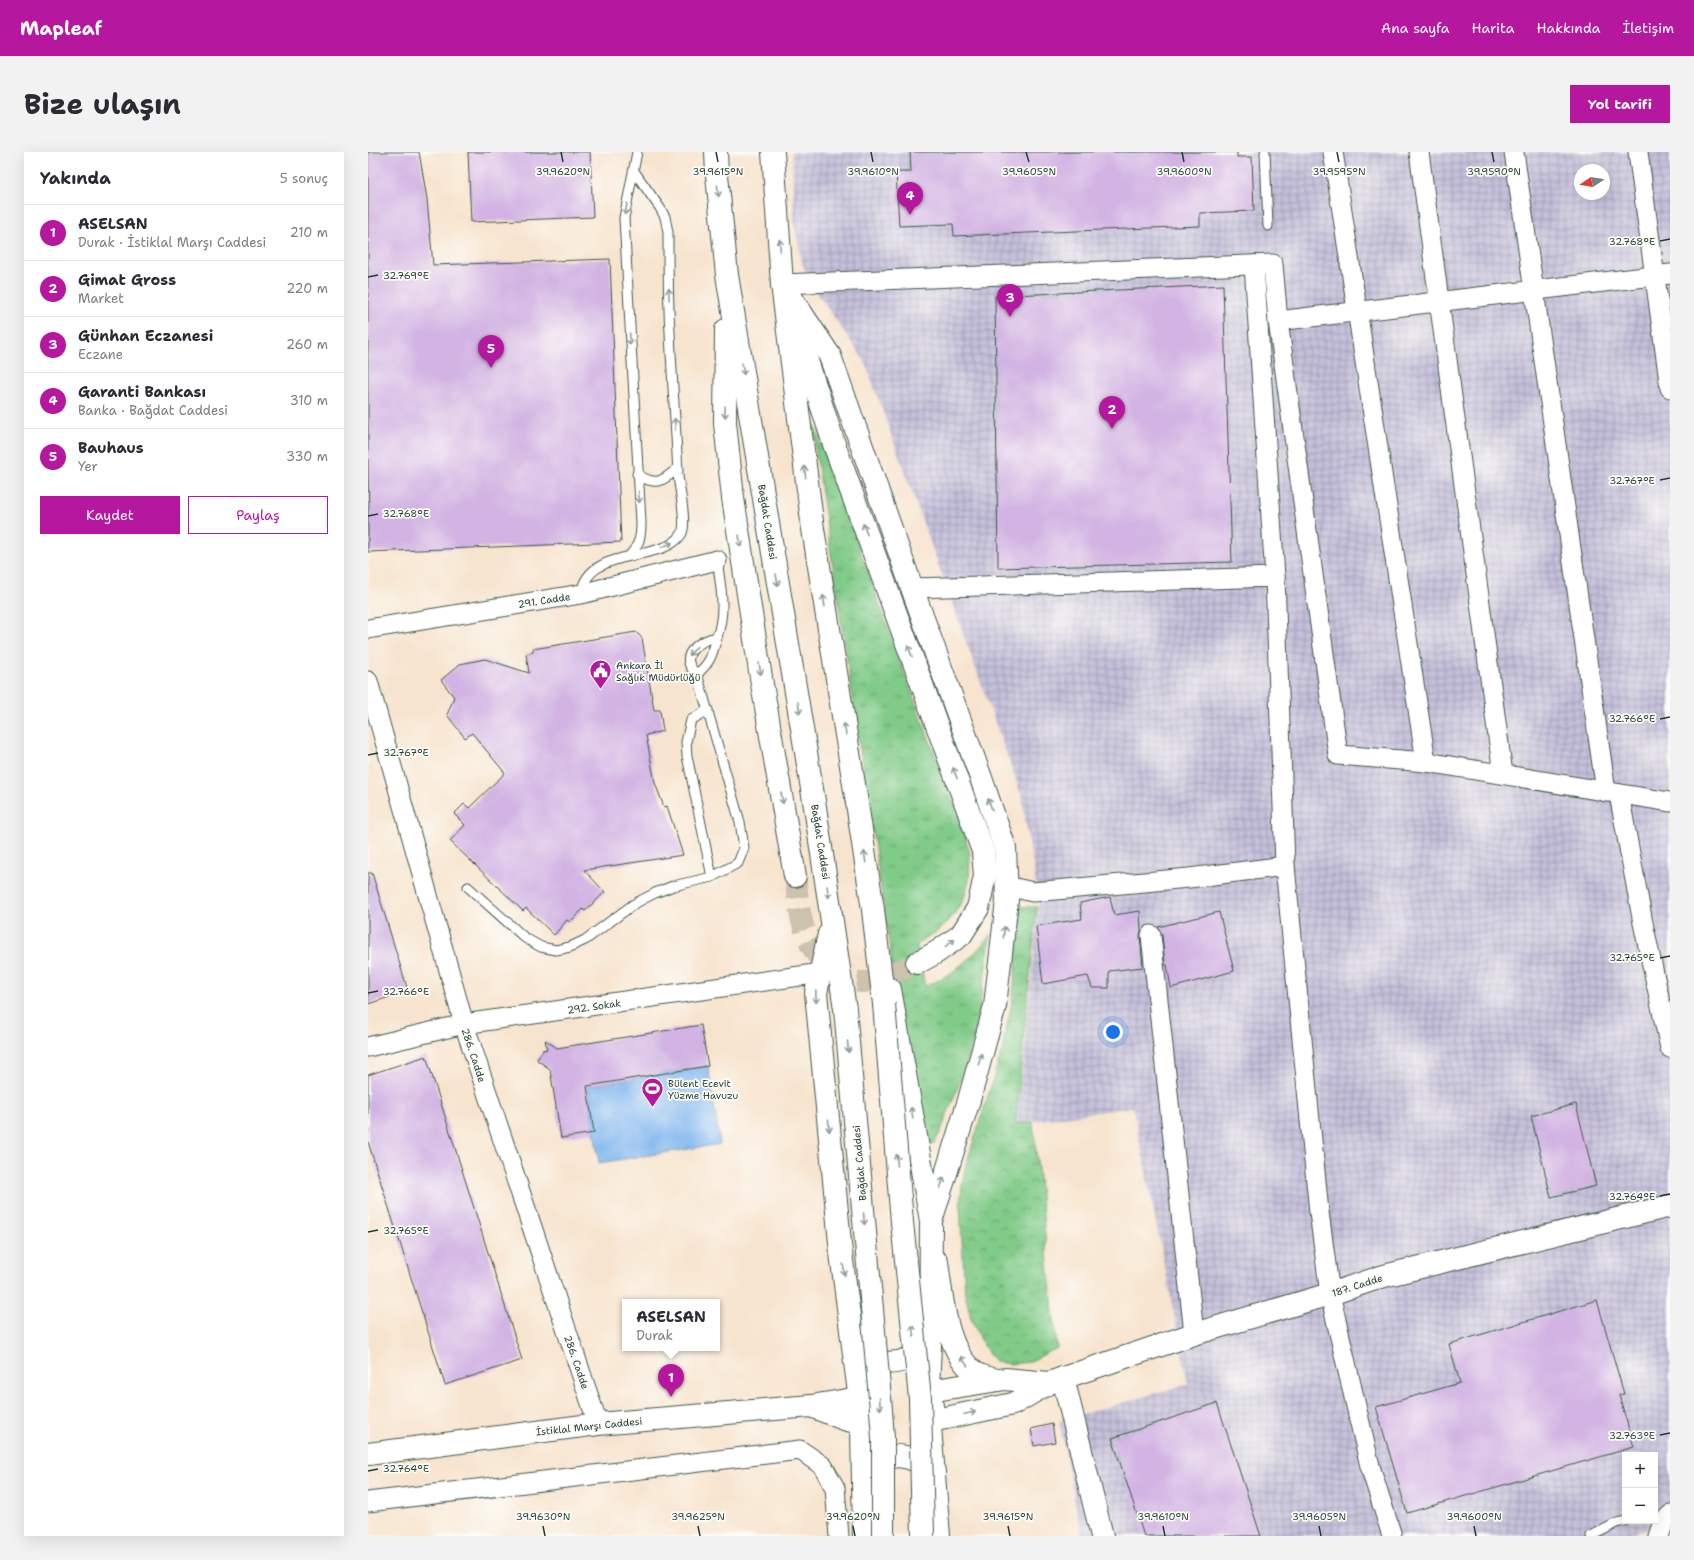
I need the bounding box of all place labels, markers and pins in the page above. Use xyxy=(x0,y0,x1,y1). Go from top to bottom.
pin: 4 xyxy=(897,182,923,215)
pin: 3 xyxy=(997,284,1023,317)
pin: 5 xyxy=(478,335,504,368)
pin: 2 xyxy=(1099,396,1125,429)
public building icon: Ankara İl Sağlık Müdürlüğü xyxy=(588,658,614,691)
place label: Ankara İl Sağlık Müdürlüğü xyxy=(616,659,701,684)
sports icon: Bülent Ecevit Yüzme Havuzu xyxy=(639,1076,665,1109)
place label: Bülent Ecevit Yüzme Havuzu xyxy=(668,1077,739,1102)
pin: 1 xyxy=(658,1364,684,1397)

